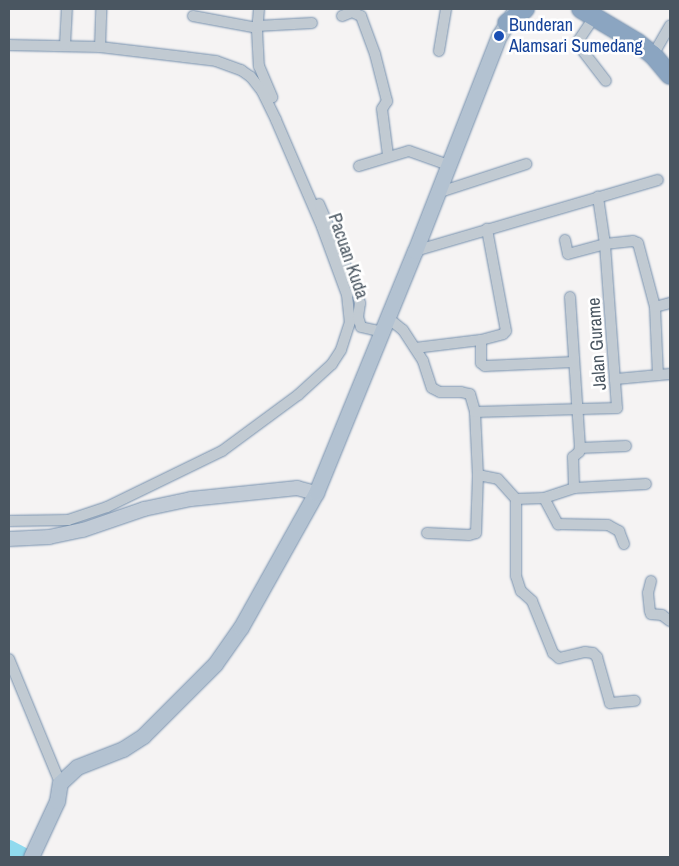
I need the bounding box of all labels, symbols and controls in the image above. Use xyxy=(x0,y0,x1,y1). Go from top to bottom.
place label: Bunderan Alamsari Sumedang xyxy=(509,15,643,58)
marker: Bunderan Alamsari Sumedang xyxy=(493,30,505,42)
street label: Pacuan Kuda xyxy=(323,211,373,301)
street label: Jalan Gurame xyxy=(583,297,611,391)

